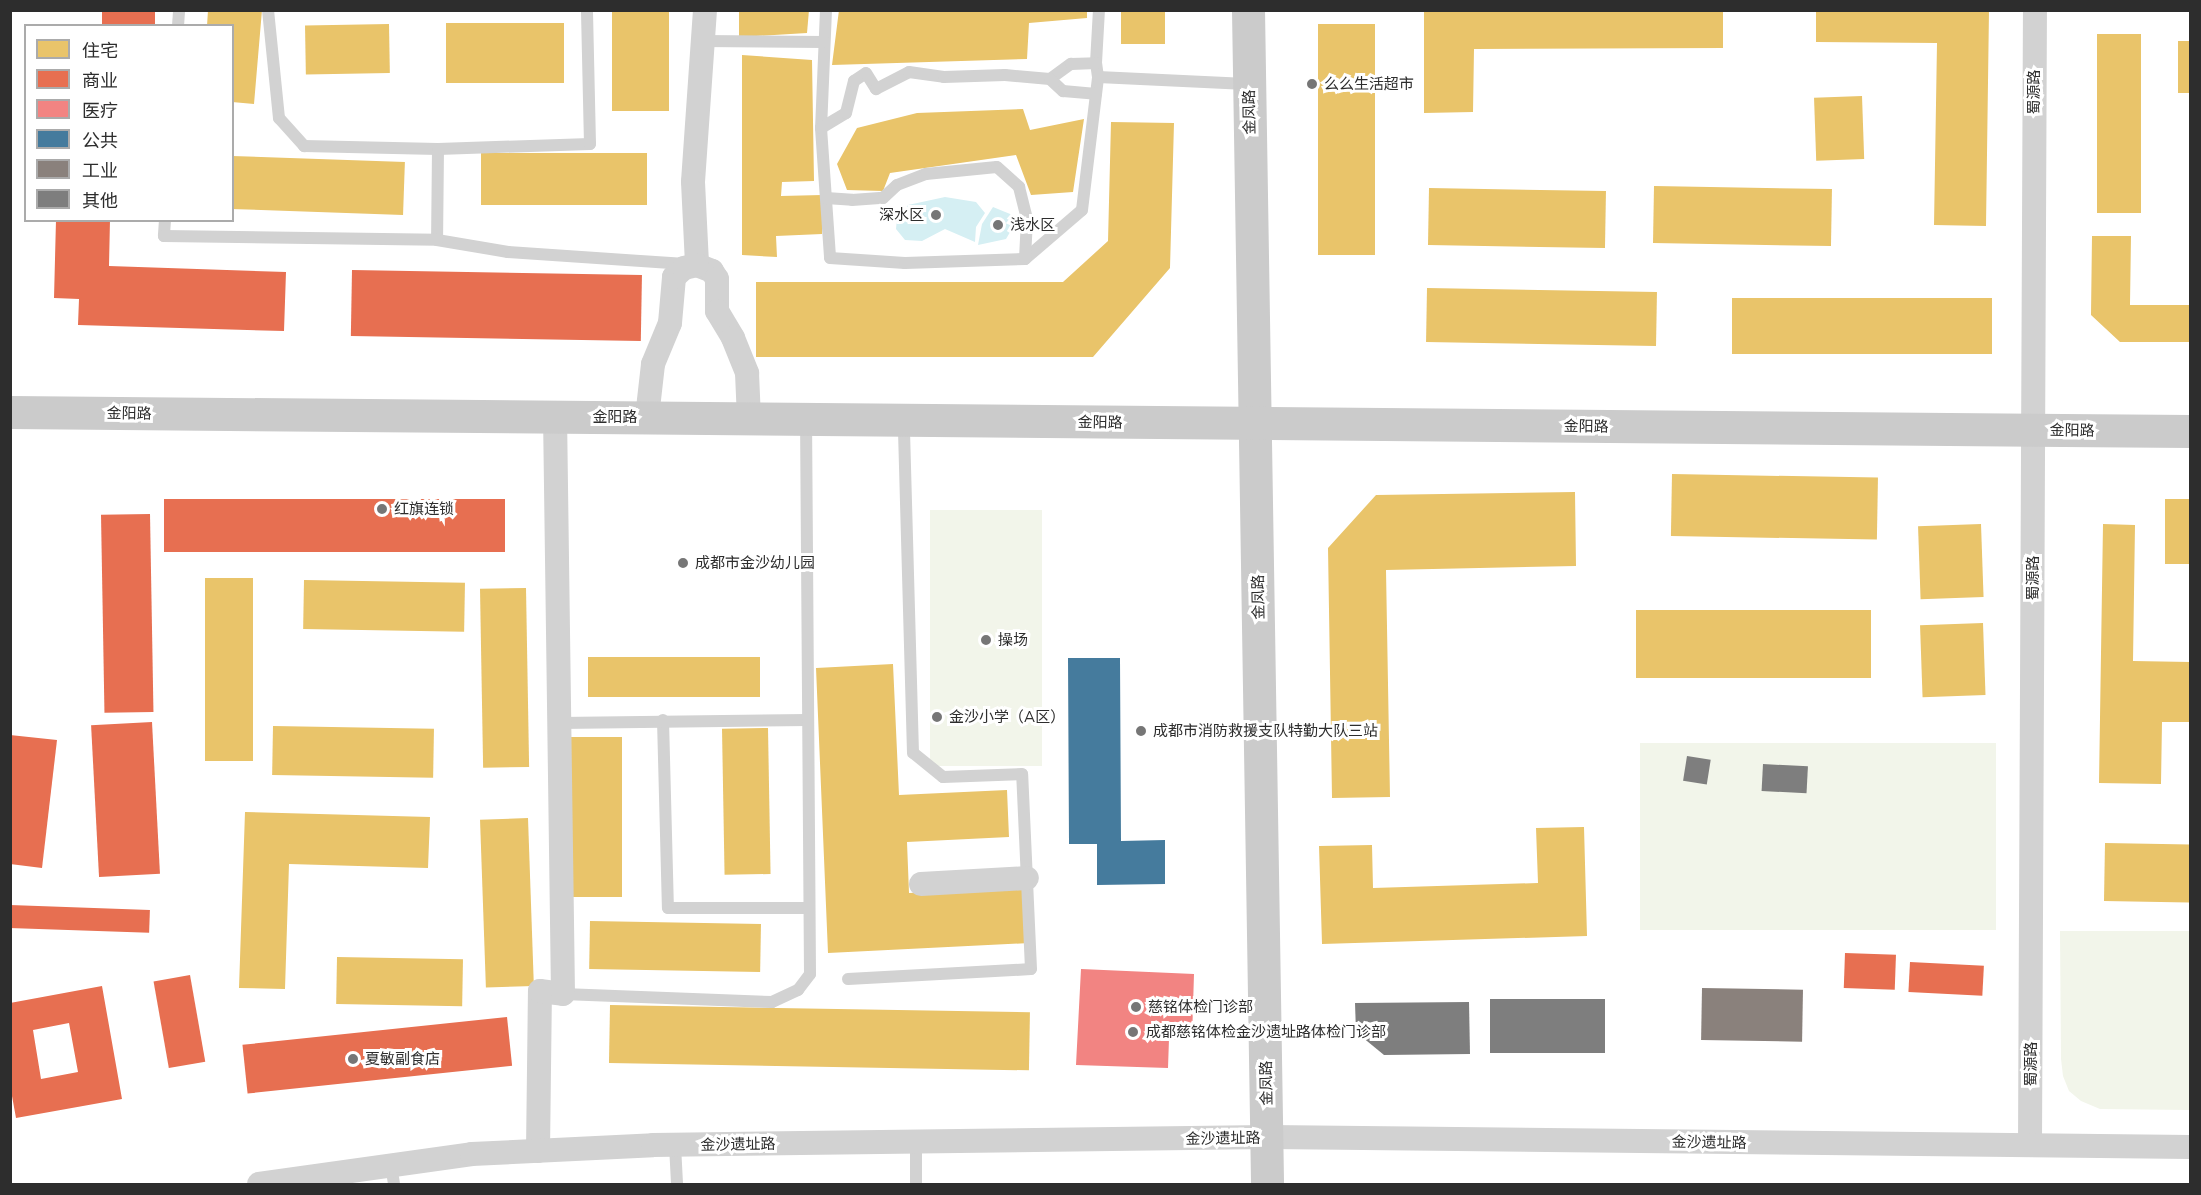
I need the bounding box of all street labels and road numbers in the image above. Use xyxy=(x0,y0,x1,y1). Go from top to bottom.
street label: 蜀源路 xyxy=(2025,70,2043,114)
street label: 金凤路 xyxy=(1240,89,1258,135)
street label: 金阳路 xyxy=(106,404,152,422)
street label: 金阳路 xyxy=(593,408,637,426)
street label: 金阳路 xyxy=(1077,413,1123,431)
street label: 金阳路 xyxy=(1563,417,1609,435)
street label: 金阳路 xyxy=(2049,421,2095,439)
street label: 蜀源路 xyxy=(2024,556,2042,600)
street label: 金凤路 xyxy=(1249,574,1267,620)
street label: 蜀源路 xyxy=(2022,1042,2040,1086)
street label: 金凤路 xyxy=(1257,1060,1275,1106)
street label: 金沙遗址路 xyxy=(1185,1128,1261,1148)
street label: 金沙遗址路 xyxy=(1671,1132,1747,1152)
street label: 金沙遗址路 xyxy=(700,1134,776,1154)

